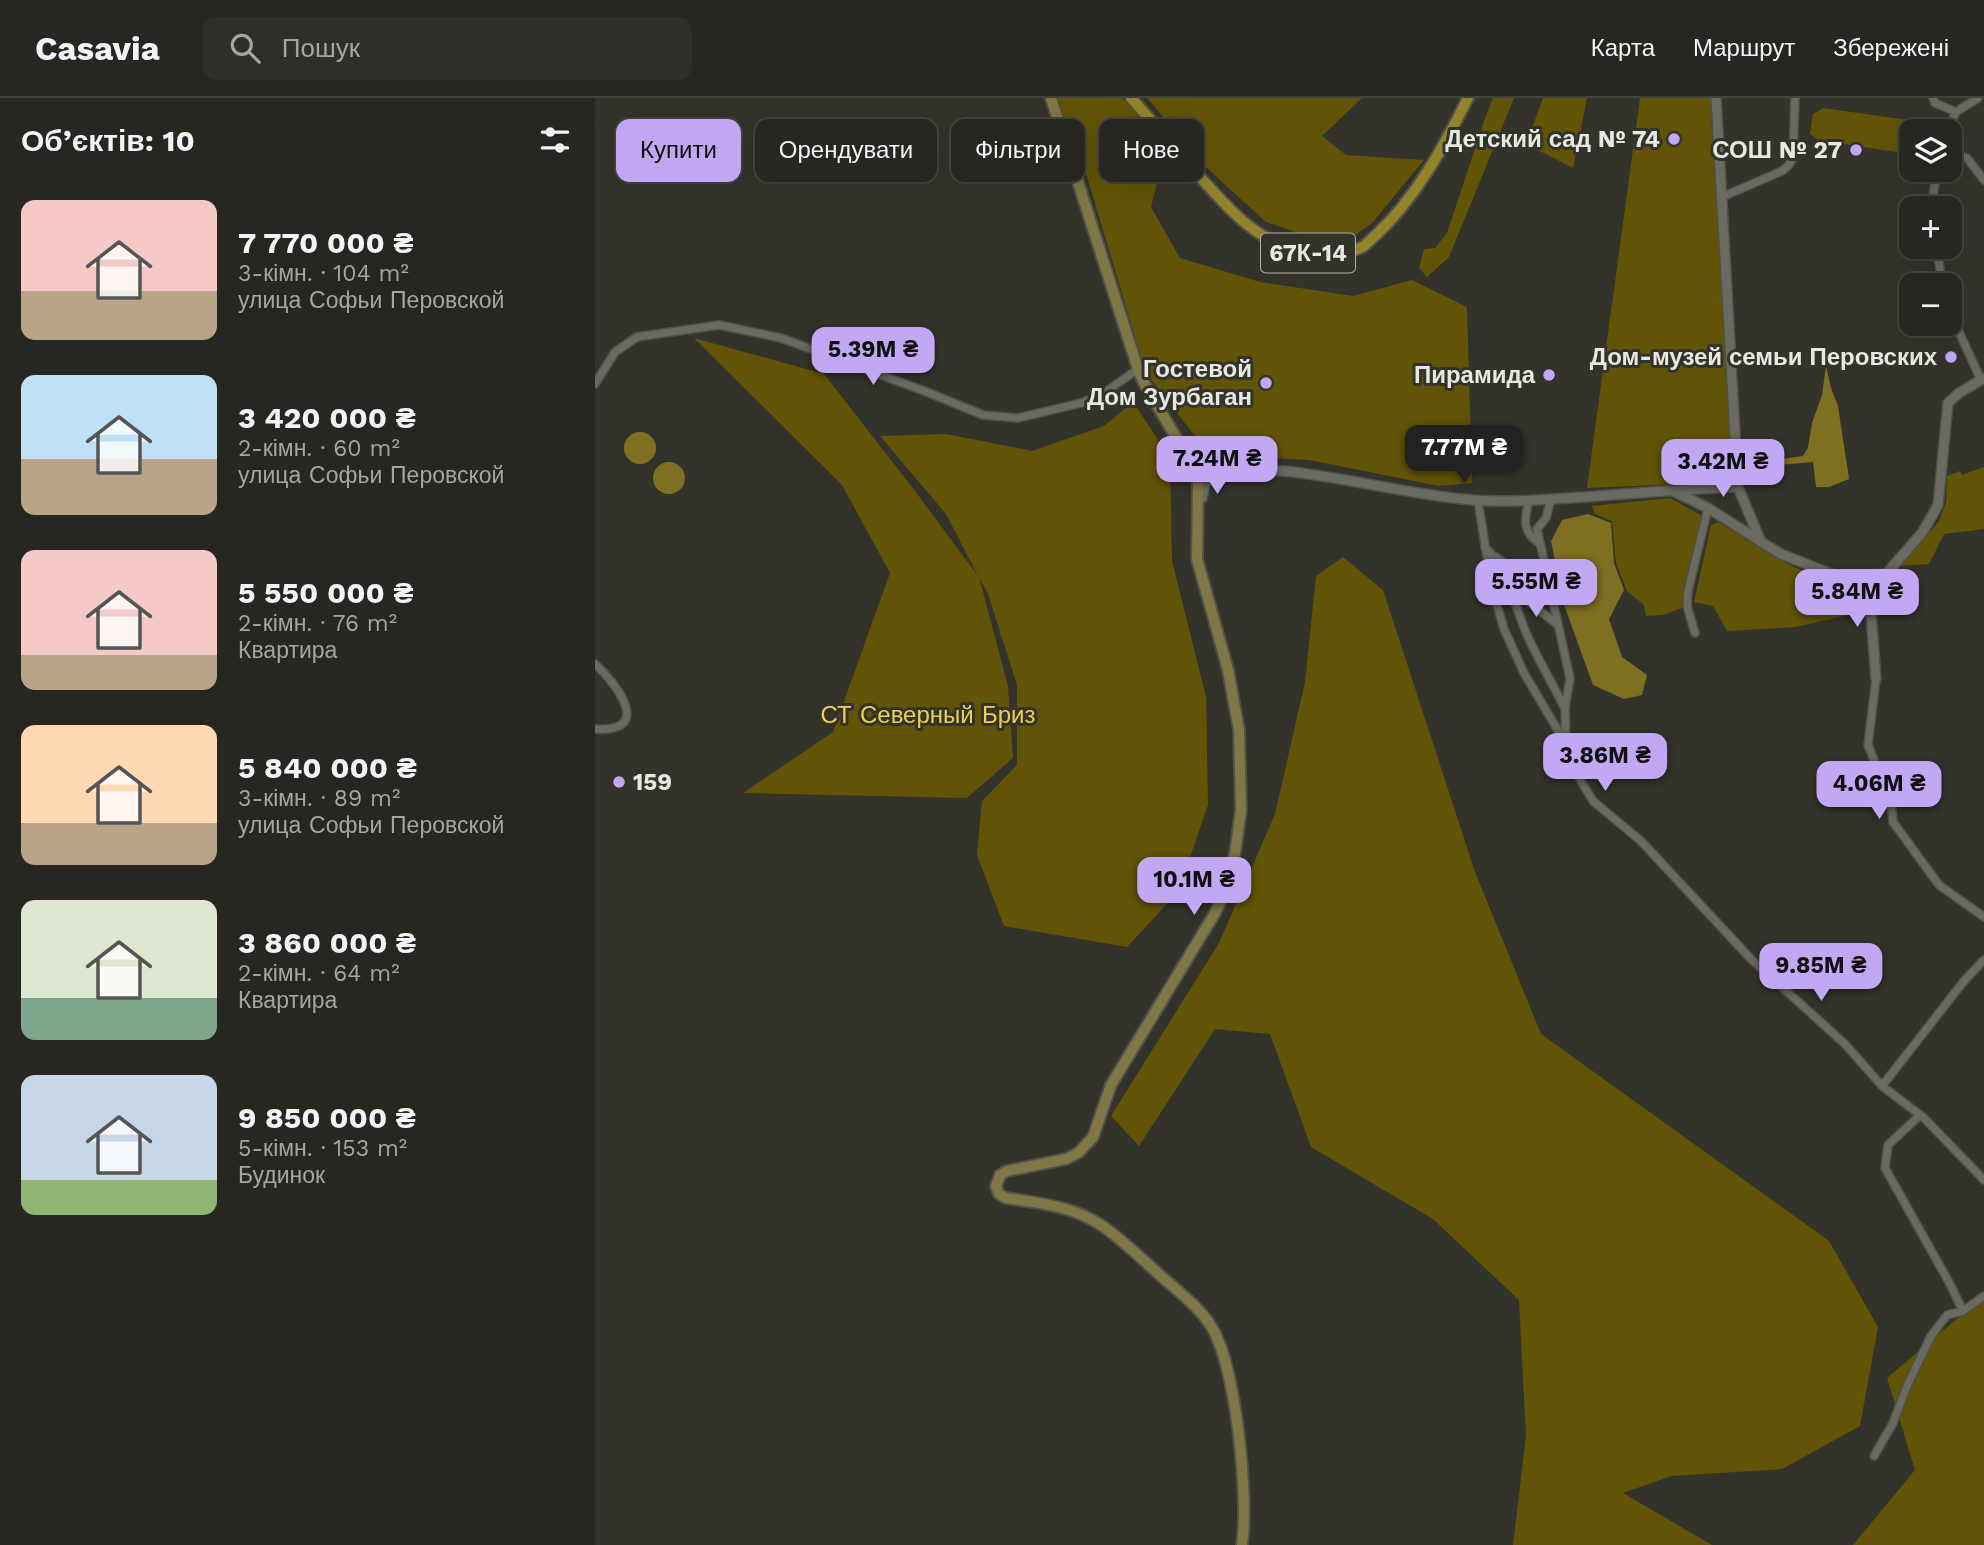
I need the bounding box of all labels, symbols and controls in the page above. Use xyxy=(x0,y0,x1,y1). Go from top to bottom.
search box xyxy=(202,17,692,80)
text: Casavia xyxy=(35,29,160,68)
icon: search xyxy=(226,29,264,67)
text: Пошук xyxy=(282,33,360,63)
text: Карта xyxy=(1591,34,1655,62)
text: Маршрут xyxy=(1693,34,1795,62)
text: Збережені xyxy=(1833,34,1949,62)
chip: Купити xyxy=(616,119,741,182)
chip: Орендувати xyxy=(755,119,937,182)
chip: Фільтри xyxy=(951,119,1085,182)
chip: Нове xyxy=(1099,119,1204,182)
map controls xyxy=(1899,119,1962,336)
button: layers xyxy=(1899,119,1962,182)
icon: filters xyxy=(536,121,574,159)
text: Об’єктів: 10 xyxy=(21,123,195,158)
place label: Детский сад № 74 xyxy=(1445,125,1660,153)
marker: Детский сад № 74 xyxy=(1666,131,1682,147)
place label: СОШ № 27 xyxy=(1712,136,1842,164)
marker: СОШ № 27 xyxy=(1848,142,1864,158)
button: + xyxy=(1899,196,1962,259)
text: 7 770 000 ₴ xyxy=(238,225,413,260)
icon: home xyxy=(77,228,161,312)
road number: 67К-14 xyxy=(1261,234,1355,272)
text: 3-кімн. · 104 m² xyxy=(238,260,409,287)
button: − xyxy=(1899,273,1962,336)
text: улица Софьи Перовской xyxy=(238,287,504,314)
pin: 5.39M ₴ xyxy=(808,328,938,387)
text: 5.39M ₴ xyxy=(828,336,918,363)
place label: Дом-музей семьи Перовских xyxy=(1590,343,1938,371)
marker: Дом-музей семьи Перовских xyxy=(1943,349,1959,365)
place label: Гостевой Дом Зурбаган xyxy=(1087,355,1252,411)
place label: Пирамида xyxy=(1414,361,1536,389)
marker: Пирамида xyxy=(1541,367,1557,383)
marker: Гостевой Дом Зурбаган xyxy=(1258,375,1274,391)
text: 3 420 000 ₴ xyxy=(238,400,416,435)
icon: home xyxy=(77,403,161,487)
pin: 7.77M ₴ xyxy=(1399,426,1529,485)
text: 7.77M ₴ xyxy=(1421,434,1507,461)
text: 2-кімн. · 60 m² xyxy=(238,435,400,462)
pin: 7.24M ₴ xyxy=(1152,436,1282,496)
pin: 3.42M ₴ xyxy=(1658,440,1788,499)
text: 7.24M ₴ xyxy=(1172,445,1262,472)
text: 3.42M ₴ xyxy=(1677,448,1769,475)
text: улица Софьи Перовской xyxy=(238,462,504,489)
pin: 5.55M ₴ xyxy=(1471,560,1601,619)
text: 5.55M ₴ xyxy=(1491,568,1581,595)
pin: 5.84M ₴ xyxy=(1792,570,1922,629)
text: 5 550 000 ₴ xyxy=(238,575,414,610)
icon: home xyxy=(77,578,161,662)
text: 5.84M ₴ xyxy=(1811,578,1903,605)
text: 2-кімн. · 76 m² xyxy=(238,610,397,637)
text: Квартира xyxy=(238,637,337,664)
park label: СТ Северный Бриз xyxy=(821,701,1035,729)
pin: 3.86M ₴ xyxy=(1540,734,1670,793)
text: 3.86M ₴ xyxy=(1559,742,1651,769)
text: 5 840 000 ₴ xyxy=(238,750,417,785)
icon: home xyxy=(77,753,161,837)
pin: 4.06M ₴ xyxy=(1814,762,1944,821)
place label: 159 xyxy=(633,768,672,796)
text: 4.06M ₴ xyxy=(1832,770,1926,797)
marker: 159 xyxy=(611,774,627,790)
text: 3-кімн. · 89 m² xyxy=(238,785,400,812)
text: улица Софьи Перовской xyxy=(238,812,504,839)
pin: 10.1M ₴ xyxy=(1129,858,1259,917)
text: 10.1M ₴ xyxy=(1153,866,1235,893)
text: 3 860 000 ₴ xyxy=(238,925,416,960)
icon: home xyxy=(77,928,161,1012)
pin: 9.85M ₴ xyxy=(1756,944,1886,1003)
text: 9.85M ₴ xyxy=(1775,952,1867,979)
text: 2-кімн. · 64 m² xyxy=(238,960,400,987)
text: Квартира xyxy=(238,987,337,1014)
text: 9 850 000 ₴ xyxy=(238,1100,416,1135)
icon: home xyxy=(77,1103,161,1187)
text: 5-кімн. · 153 m² xyxy=(238,1135,407,1162)
text: Будинок xyxy=(238,1162,325,1189)

